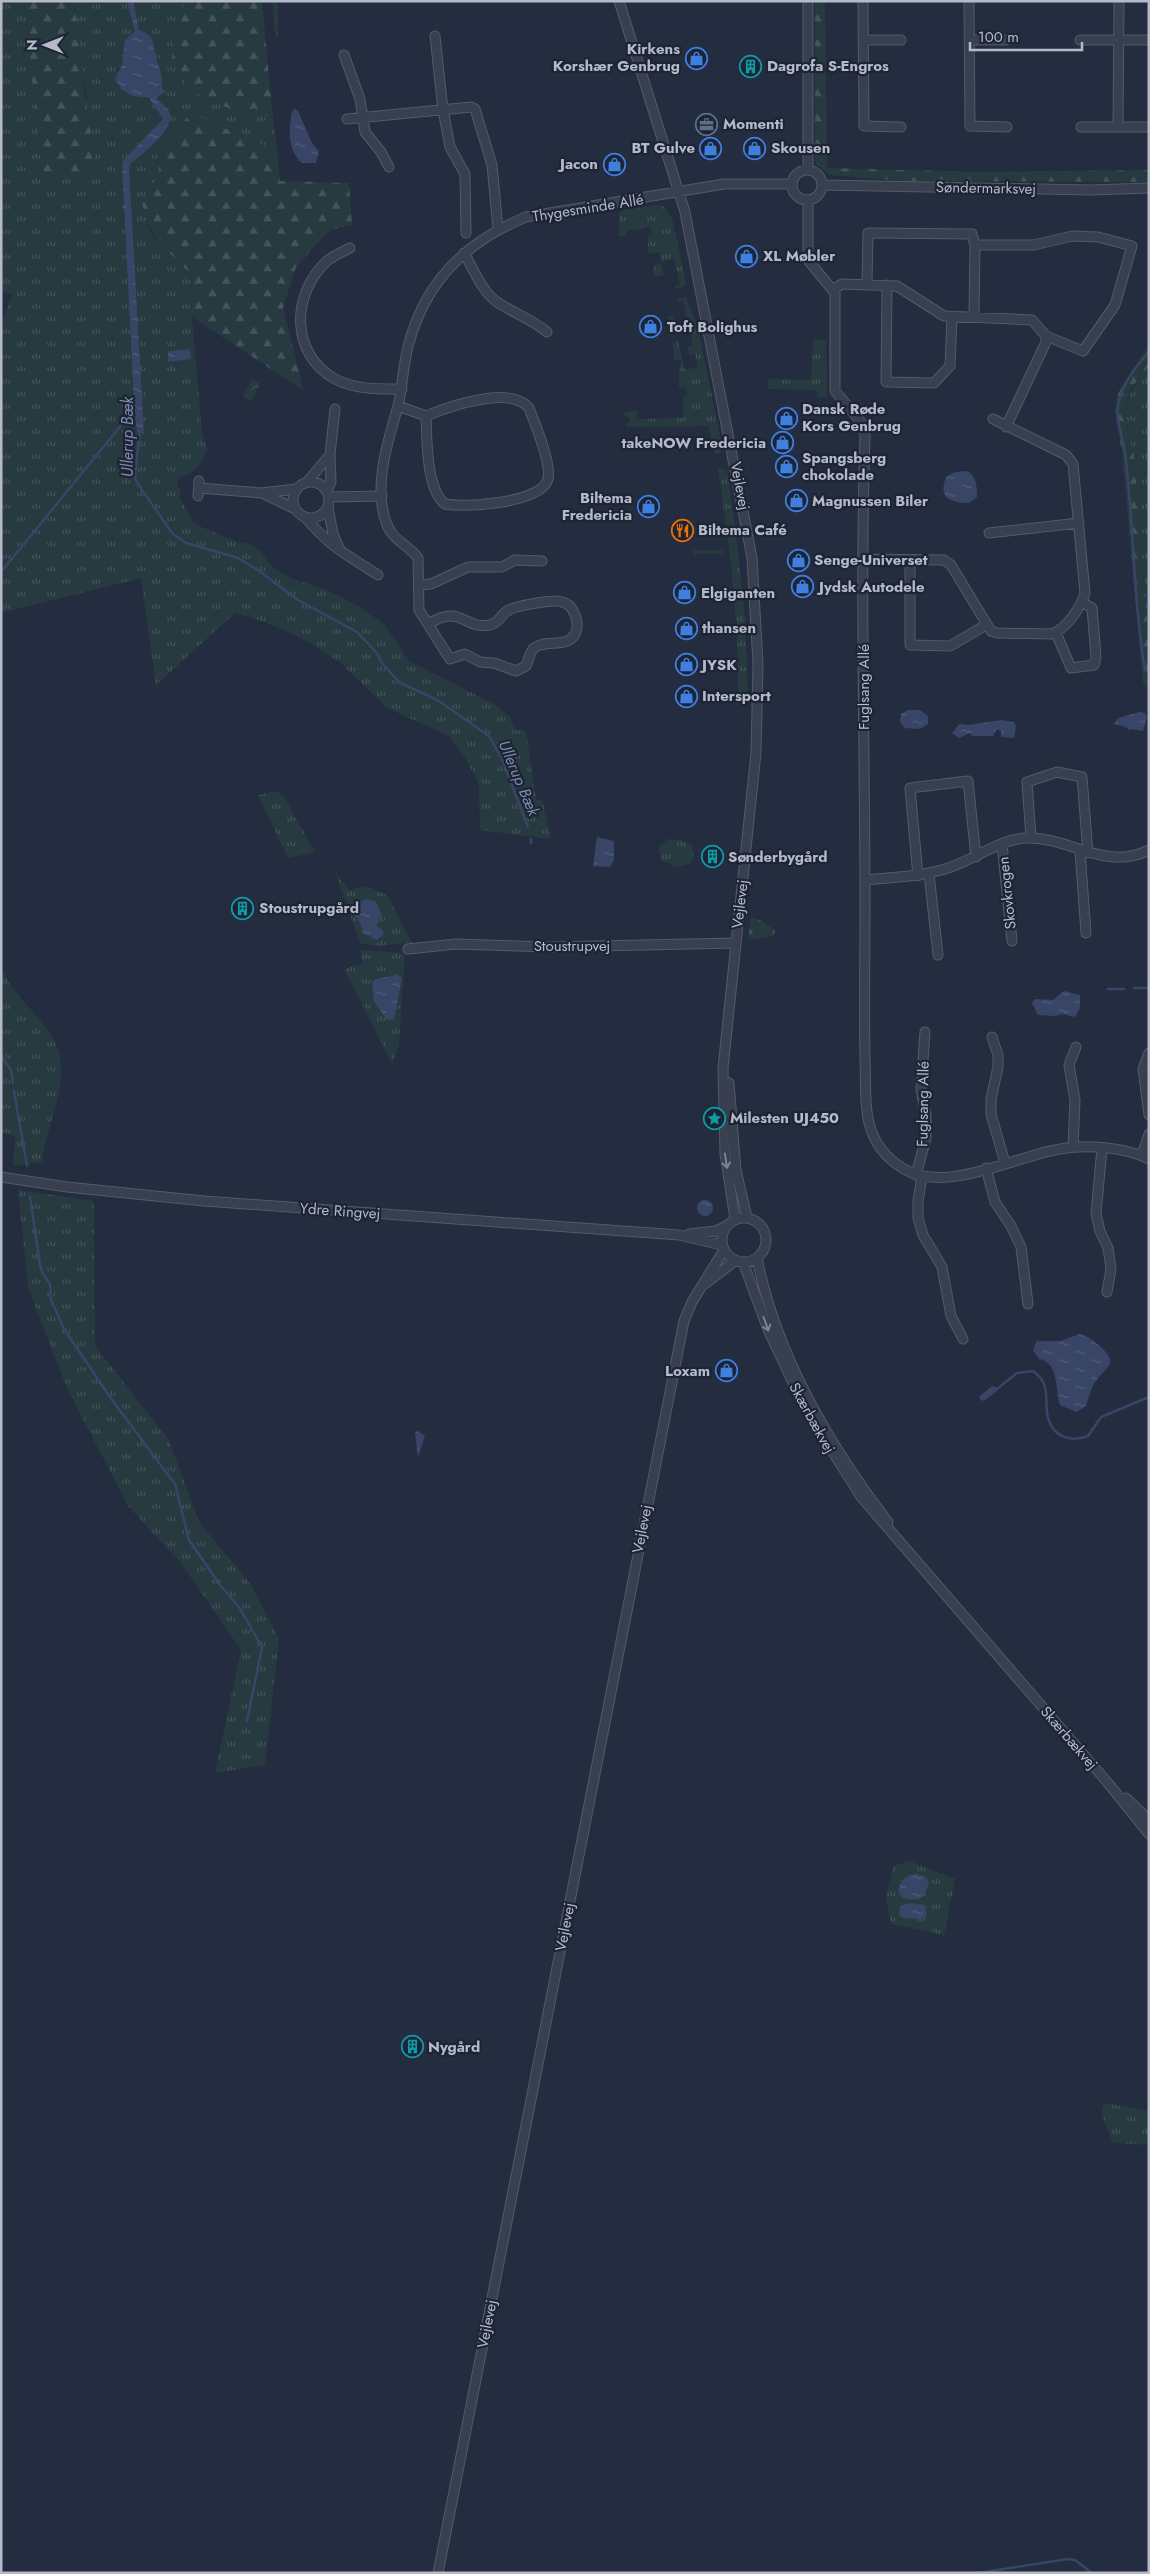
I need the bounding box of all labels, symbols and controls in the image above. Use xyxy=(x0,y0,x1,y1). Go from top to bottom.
north arrow xyxy=(20,20,70,70)
scale bar xyxy=(970,20,1082,52)
text: 100 m xyxy=(978,26,1019,48)
place label: Kirkens Korshær Genbrug xyxy=(553,38,680,77)
text: N xyxy=(22,39,42,51)
shop icon: Kirkens Korshær Genbrug xyxy=(684,46,708,70)
building icon: Dagrofa S-Engros xyxy=(739,54,763,78)
place label: Dagrofa S-Engros xyxy=(767,55,889,77)
office icon: Momenti xyxy=(695,112,719,136)
place label: Momenti xyxy=(723,113,784,135)
shop icon: BT Gulve xyxy=(699,136,723,160)
shop icon: Skousen xyxy=(743,136,767,160)
place label: BT Gulve xyxy=(631,137,695,159)
place label: Skousen xyxy=(771,137,830,159)
shop icon: Jacon xyxy=(602,152,626,176)
place label: Jacon xyxy=(557,153,598,175)
street label: Søndermarksvej xyxy=(936,176,1036,200)
street label: Thygesminde Allé xyxy=(531,188,645,228)
shop icon: XL Møbler xyxy=(735,244,759,268)
place label: XL Møbler xyxy=(763,245,836,267)
shop icon: Toft Bolighus xyxy=(639,315,663,339)
place label: Toft Bolighus xyxy=(667,316,758,338)
water label: Ullerup Bæk xyxy=(116,396,139,477)
place label: Dansk Røde Kors Genbrug xyxy=(802,398,901,437)
shop icon: Dansk Røde Kors Genbrug xyxy=(774,406,798,430)
shop icon: takeNOW Fredericia xyxy=(770,431,794,455)
place label: takeNOW Fredericia xyxy=(622,432,766,454)
place label: Spangsberg chokolade xyxy=(802,447,886,486)
shop icon: Spangsberg chokolade xyxy=(774,455,798,479)
street label: Vejlevej xyxy=(725,460,755,512)
place label: Biltema Fredericia xyxy=(562,487,632,526)
shop icon: Magnussen Biler xyxy=(784,489,808,513)
place label: Magnussen Biler xyxy=(812,490,929,512)
shop icon: Biltema Fredericia xyxy=(636,495,660,519)
restaurant icon: Biltema Café xyxy=(670,518,694,542)
place label: Biltema Café xyxy=(698,519,787,541)
shop icon: Senge-Universet xyxy=(786,548,810,572)
place label: Senge-Universet xyxy=(814,549,928,571)
shop icon: Jydsk Autodele xyxy=(791,575,815,599)
place label: Jydsk Autodele xyxy=(816,576,925,598)
shop icon: Elgiganten xyxy=(673,581,697,605)
place label: Elgiganten xyxy=(701,582,775,604)
shop icon: thansen xyxy=(674,616,698,640)
place label: thansen xyxy=(702,617,756,639)
street label: Fuglsang Allé xyxy=(853,644,875,730)
shop icon: JYSK xyxy=(674,653,698,677)
place label: JYSK xyxy=(699,654,737,676)
shop icon: Intersport xyxy=(674,684,698,708)
place label: Intersport xyxy=(702,685,771,707)
water label: Ullerup Bæk xyxy=(493,737,546,821)
building icon: Sønderbygård xyxy=(700,845,724,869)
place label: Sønderbygård xyxy=(728,846,828,868)
street label: Skovkrogen xyxy=(992,856,1022,930)
street label: Vejlevej xyxy=(726,878,754,930)
building icon: Stoustrupgård xyxy=(231,896,255,920)
place label: Stoustrupgård xyxy=(259,897,359,919)
street label: Stoustrupvej xyxy=(534,935,610,957)
street label: Fuglsang Allé xyxy=(911,1061,935,1147)
place icon: Milesten UJ450 xyxy=(702,1106,726,1130)
place label: Milesten UJ450 xyxy=(730,1107,839,1129)
one-way arrow xyxy=(722,1153,732,1169)
street label: Ydre Ringvej xyxy=(299,1197,381,1225)
one-way arrow xyxy=(762,1316,771,1331)
shop icon: Loxam xyxy=(714,1359,738,1383)
place label: Loxam xyxy=(665,1360,710,1382)
street label: Skærbækvej xyxy=(783,1379,841,1457)
street label: Vejlevej xyxy=(627,1503,657,1555)
street label: Skærbækvej xyxy=(1035,1701,1103,1775)
street label: Vejlevej xyxy=(550,1901,580,1953)
building icon: Nygård xyxy=(400,2035,424,2059)
place label: Nygård xyxy=(428,2036,480,2058)
street label: Vejlevej xyxy=(472,2298,502,2350)

